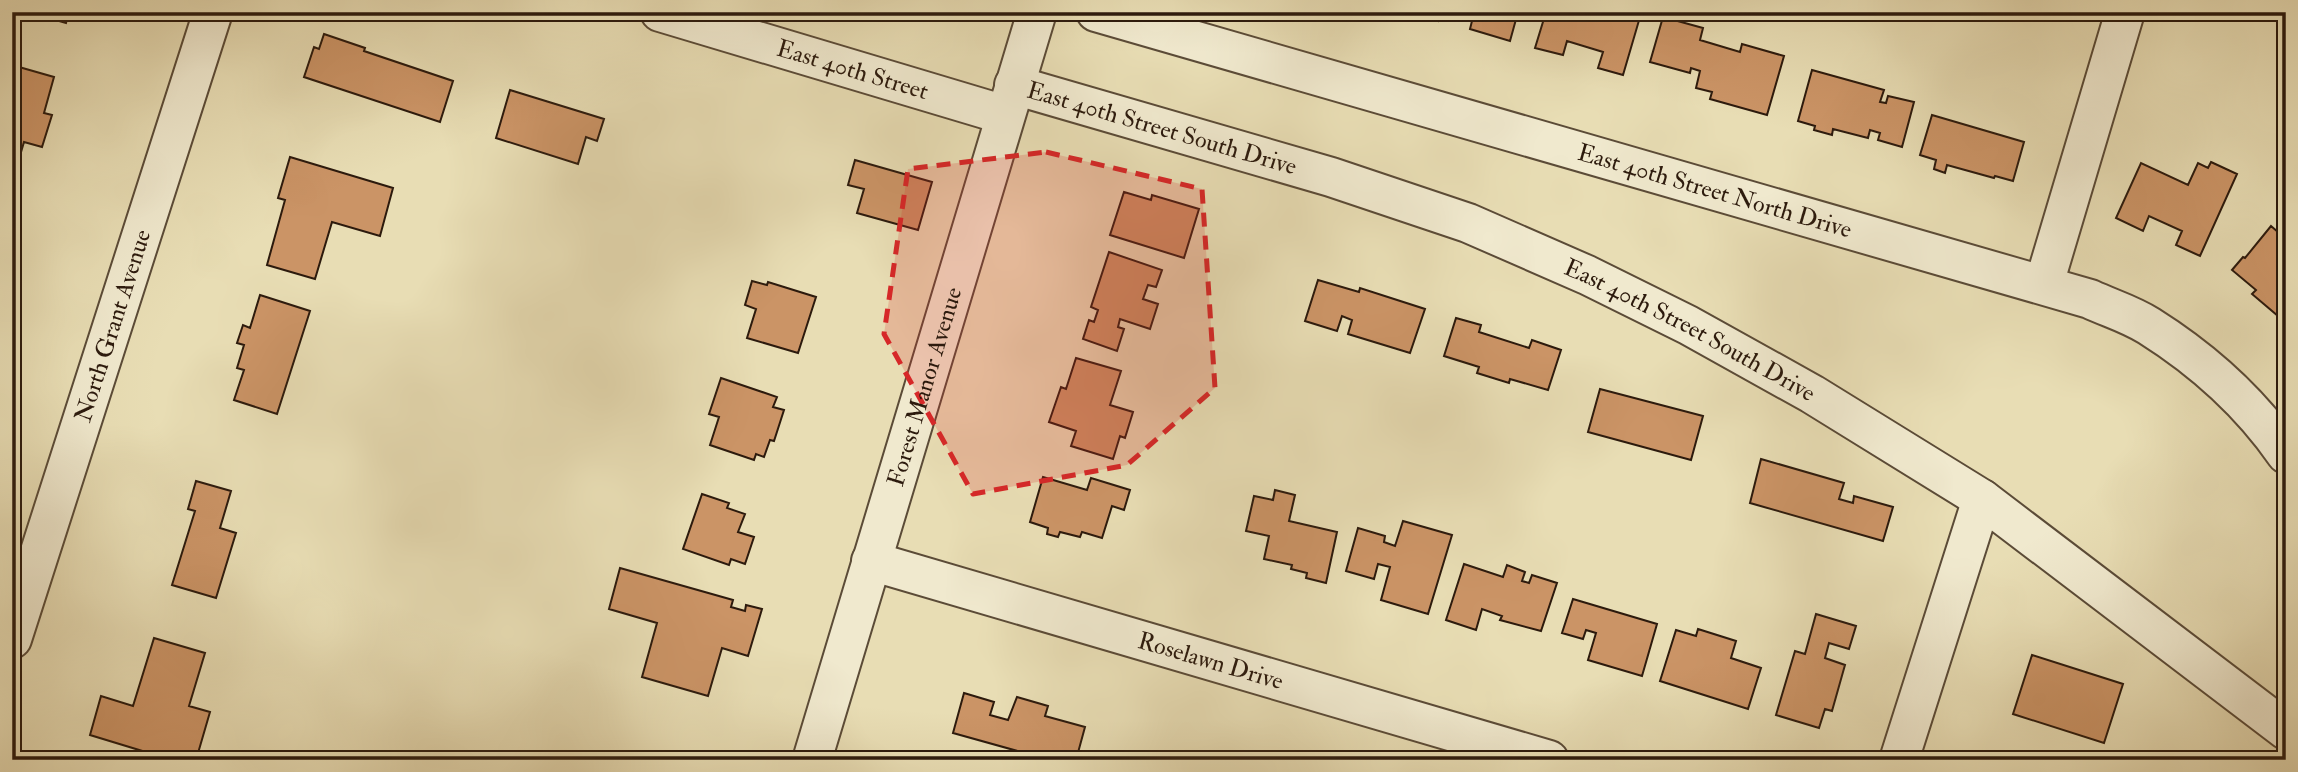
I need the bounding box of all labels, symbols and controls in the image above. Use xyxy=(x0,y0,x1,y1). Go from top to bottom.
street label: East 40th Street xyxy=(773,33,932,107)
street label: East 40th Street South Drive xyxy=(1023,75,1300,182)
street label: East 40th Street North Drive xyxy=(1574,137,1855,245)
street label: North Grant Avenue xyxy=(68,226,158,426)
street label: East 40th Street South Drive xyxy=(1559,252,1821,409)
street label: Forest Manor Avenue xyxy=(880,283,969,490)
street label: Roselawn Drive xyxy=(1134,625,1287,697)

